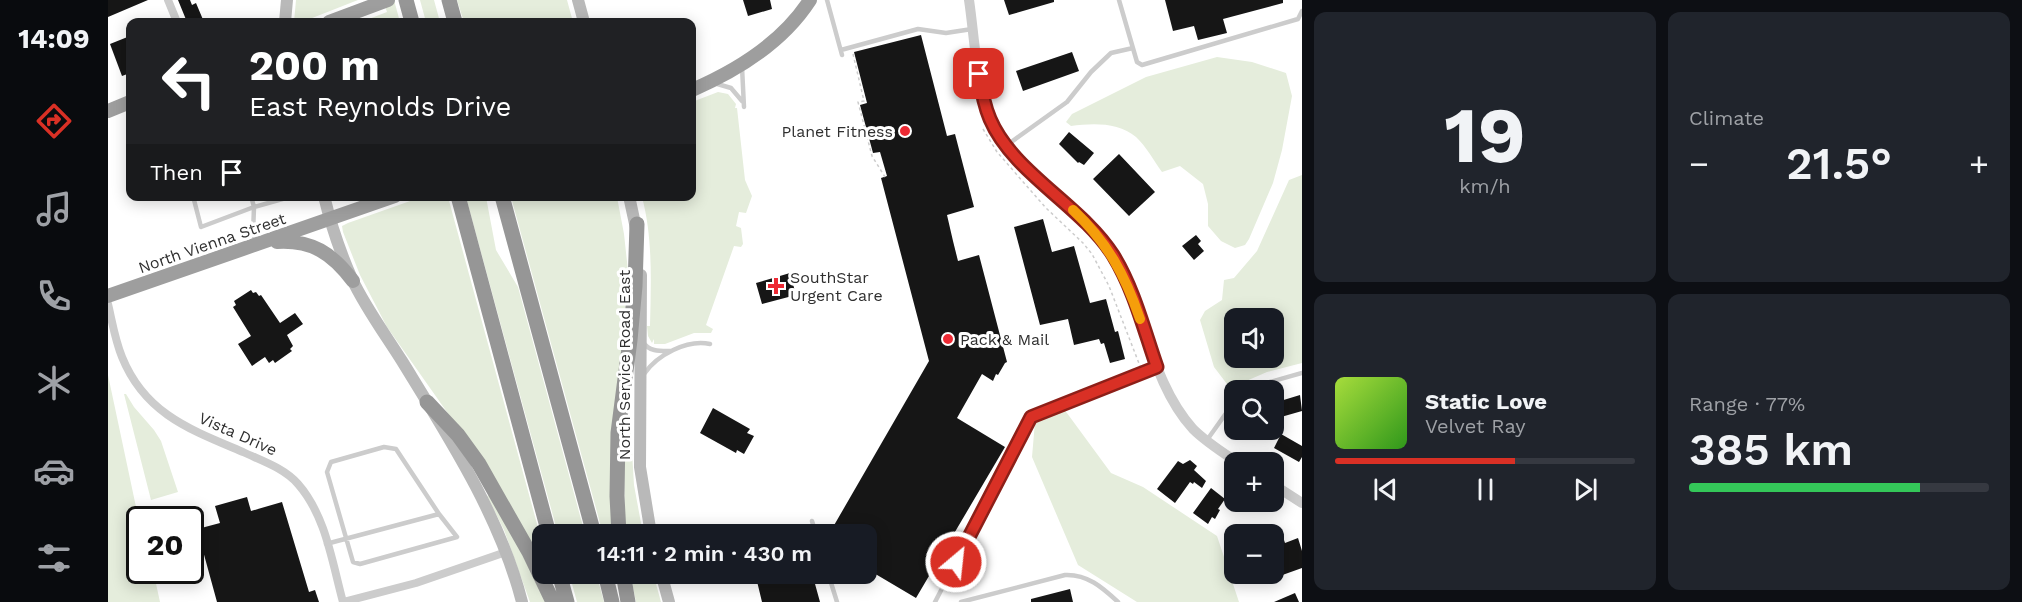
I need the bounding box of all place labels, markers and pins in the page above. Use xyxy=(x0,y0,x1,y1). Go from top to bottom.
pin xyxy=(953,48,1004,99)
place label: Planet Fitness xyxy=(782,122,893,141)
marker: Planet Fitness xyxy=(898,124,912,138)
place label: SouthStar Urgent Care xyxy=(790,268,883,305)
marker: SouthStar Urgent Care xyxy=(767,277,785,295)
place label: Pack & Mail xyxy=(960,330,1049,349)
marker: Pack & Mail xyxy=(941,332,955,346)

